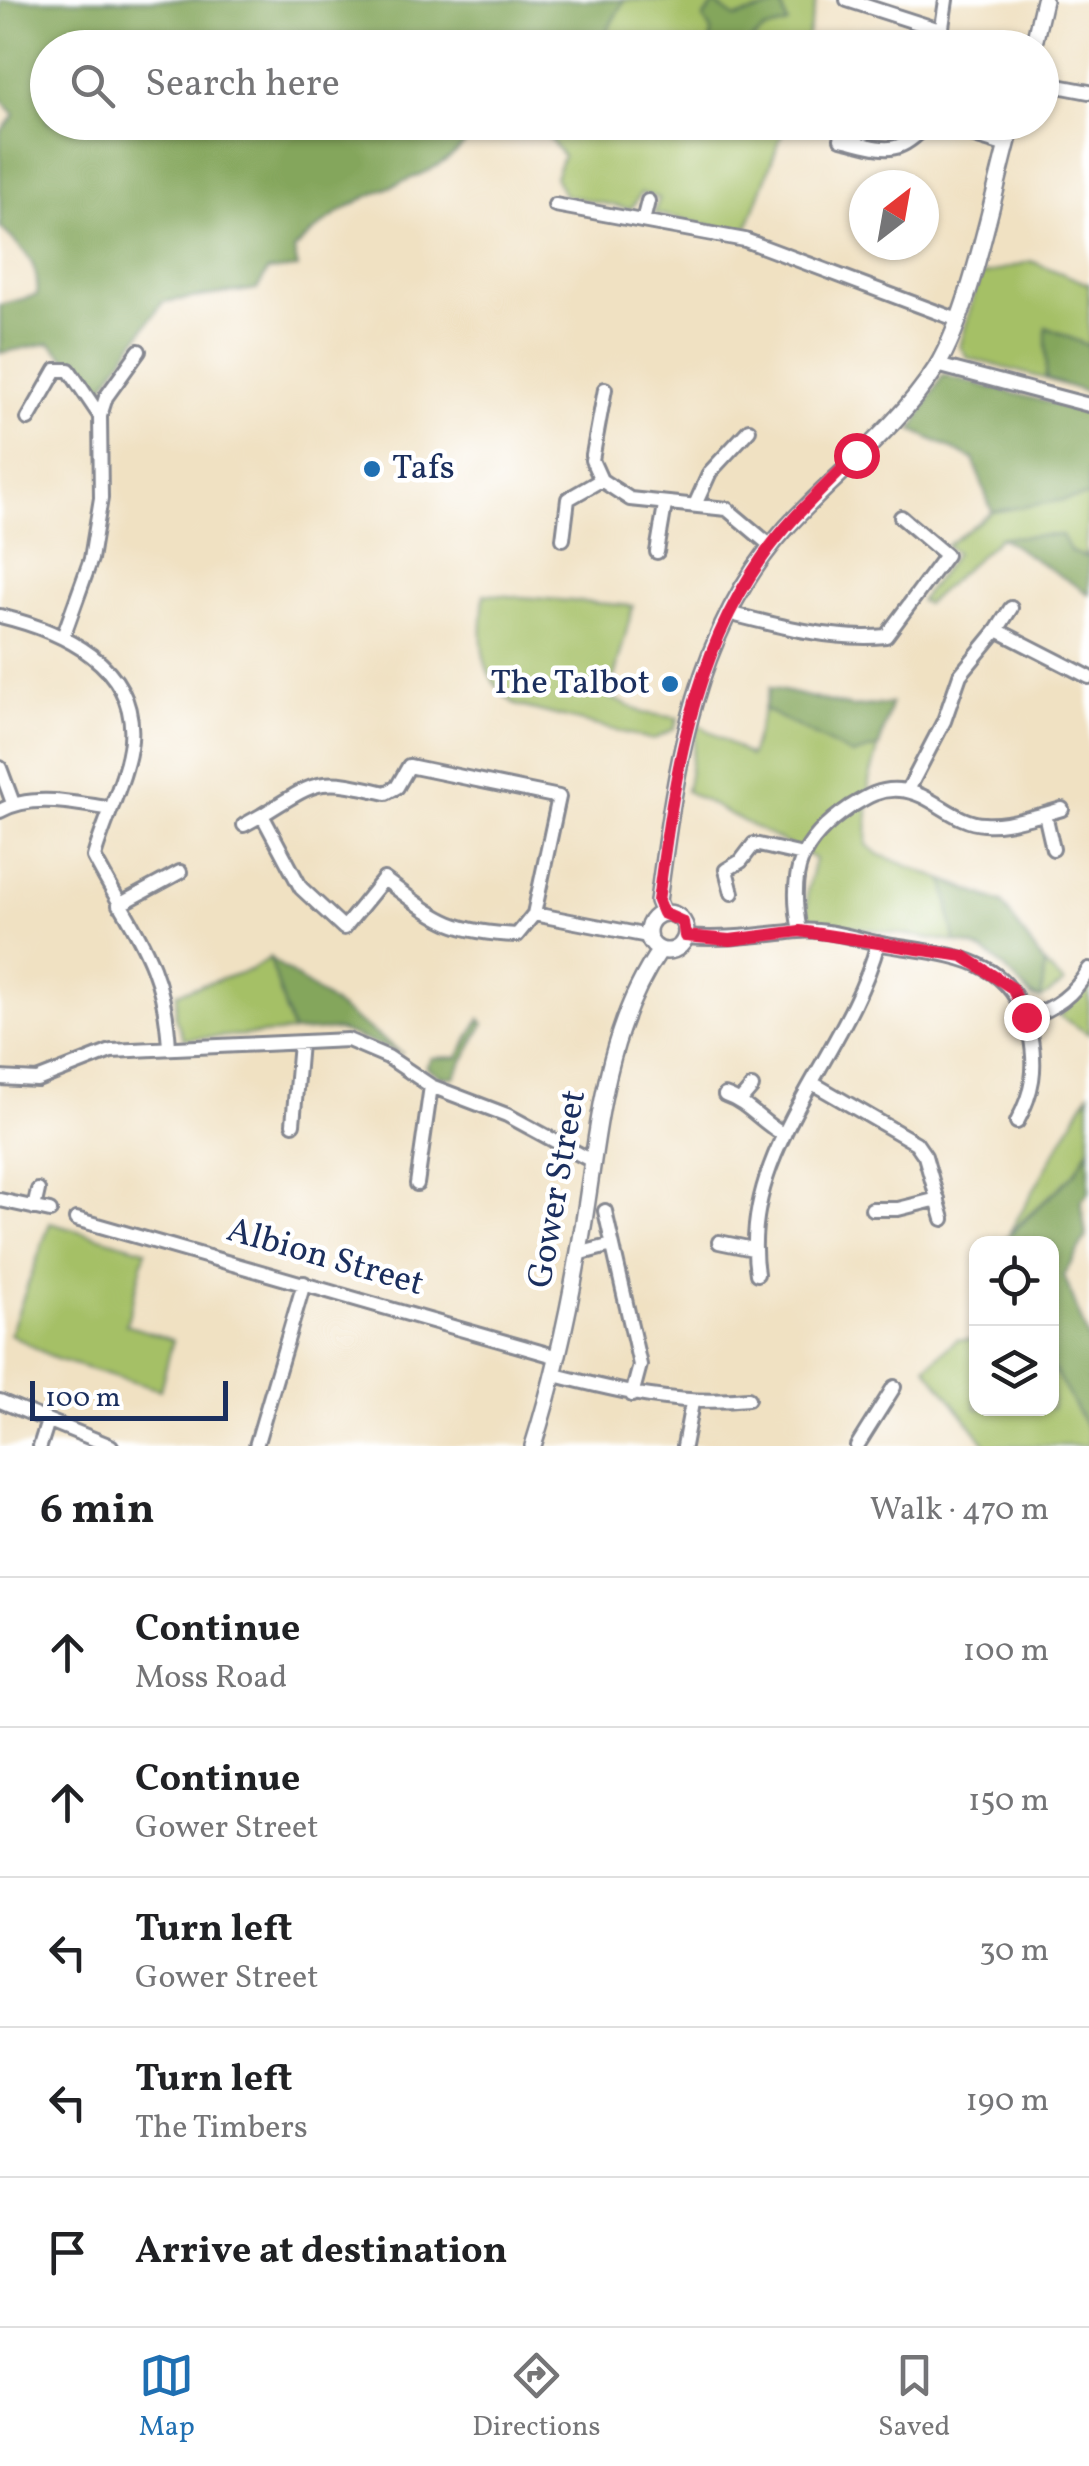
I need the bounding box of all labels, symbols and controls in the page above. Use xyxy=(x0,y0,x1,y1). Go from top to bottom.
search box xyxy=(30,30,1059,140)
icon: search xyxy=(65,58,120,113)
text: Search here xyxy=(145,59,340,112)
north arrow xyxy=(849,170,939,260)
route start xyxy=(834,433,880,479)
place label: Tafs xyxy=(392,445,455,493)
marker: Tafs xyxy=(361,458,383,480)
place label: The Talbot xyxy=(491,660,650,708)
marker: The Talbot xyxy=(659,673,681,695)
route end xyxy=(1004,995,1050,1041)
street label: Gower Street xyxy=(517,1086,599,1292)
street label: Albion Street xyxy=(221,1207,429,1309)
map controls xyxy=(969,1236,1059,1416)
button: locate xyxy=(969,1236,1059,1326)
button: layers xyxy=(969,1326,1059,1416)
scale bar xyxy=(30,1376,228,1420)
text: 100 m xyxy=(45,1379,120,1418)
text: 6 min xyxy=(40,1482,155,1541)
text: Walk · 470 m xyxy=(870,1489,1049,1533)
text: Continue xyxy=(135,1604,300,1657)
icon: ahead xyxy=(40,1625,95,1680)
text: 100 m xyxy=(963,1630,1049,1674)
text: Moss Road xyxy=(135,1657,287,1701)
text: Continue xyxy=(135,1754,300,1807)
icon: ahead xyxy=(40,1775,95,1830)
text: 150 m xyxy=(968,1780,1049,1824)
text: Gower Street xyxy=(135,1807,318,1851)
text: Turn left xyxy=(135,1904,292,1957)
icon: left xyxy=(40,1925,95,1980)
text: 30 m xyxy=(979,1930,1049,1974)
text: Gower Street xyxy=(135,1957,318,2001)
text: Turn left xyxy=(135,2054,292,2107)
icon: left xyxy=(40,2075,95,2130)
text: 190 m xyxy=(965,2080,1049,2124)
text: The Timbers xyxy=(135,2107,308,2151)
icon: arrive xyxy=(40,2225,95,2280)
text: Arrive at destination xyxy=(135,2226,508,2279)
tab: Map xyxy=(139,2348,195,2447)
tab: Directions xyxy=(472,2348,601,2447)
tab: Saved xyxy=(878,2348,950,2447)

